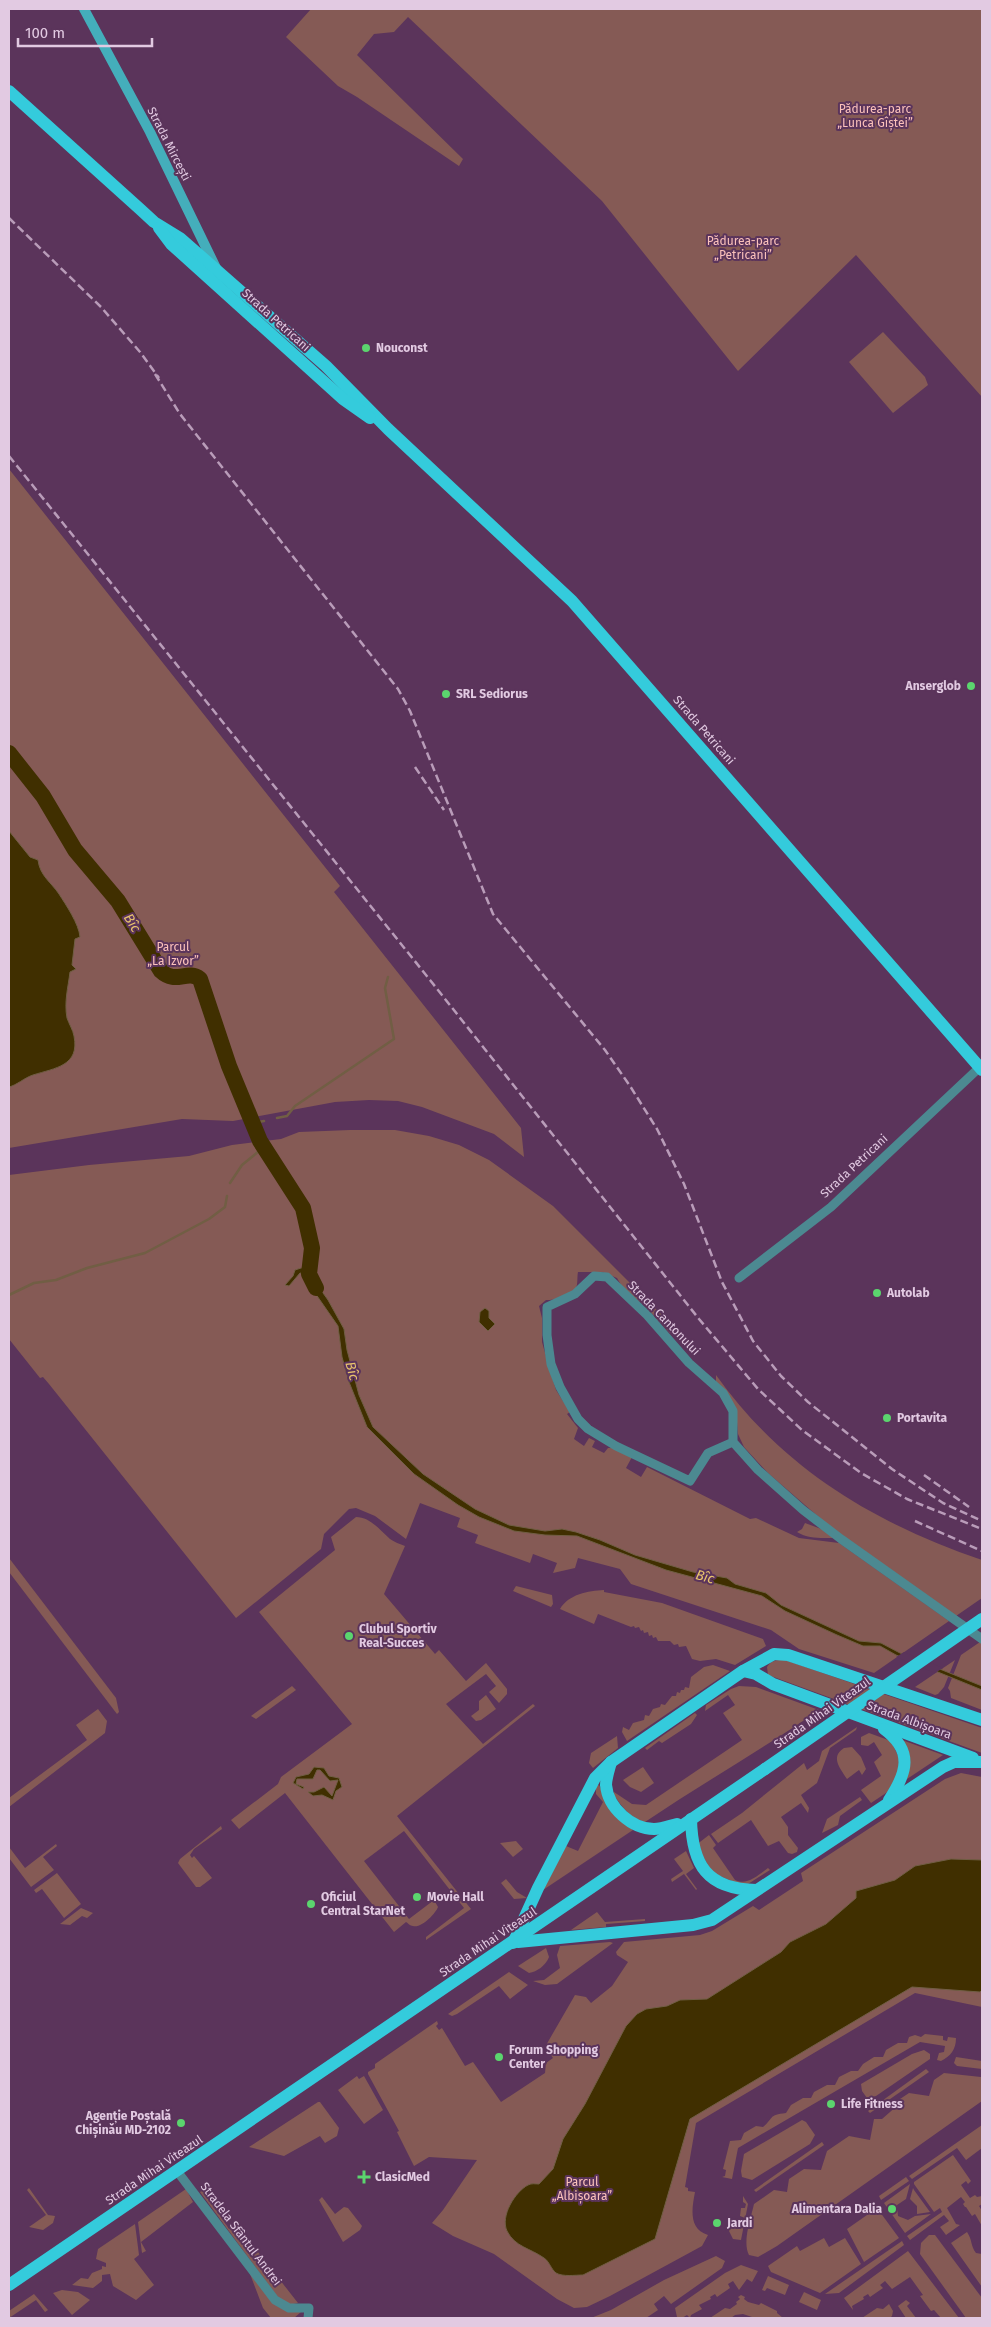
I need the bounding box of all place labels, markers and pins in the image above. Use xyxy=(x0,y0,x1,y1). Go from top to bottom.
place label: Nouconst xyxy=(376,341,428,355)
marker: Nouconst xyxy=(360,342,372,354)
place label: Anserglob xyxy=(905,679,961,693)
marker: Anserglob xyxy=(965,680,977,692)
place label: SRL Sediorus xyxy=(456,687,528,701)
marker: SRL Sediorus xyxy=(440,688,452,700)
place label: Autolab xyxy=(886,1286,930,1300)
marker: Autolab xyxy=(871,1287,883,1299)
place label: Portavita xyxy=(897,1411,948,1425)
marker: Portavita xyxy=(881,1412,893,1424)
place label: Clubul Sportiv Real-Succes xyxy=(359,1622,438,1650)
marker: Clubul Sportiv Real-Succes xyxy=(343,1630,355,1642)
place label: Oficiul Central StarNet xyxy=(321,1890,405,1918)
place label: Movie Hall xyxy=(427,1890,484,1904)
marker: Movie Hall xyxy=(411,1891,423,1903)
marker: Oficiul Central StarNet xyxy=(305,1898,317,1910)
place label: Forum Shopping Center xyxy=(509,2043,599,2071)
marker: Forum Shopping Center xyxy=(493,2051,505,2063)
place label: Life Fitness xyxy=(841,2097,903,2111)
marker: Life Fitness xyxy=(825,2098,837,2110)
place label: Agenție Poștală Chișinău MD-2102 xyxy=(75,2109,171,2138)
marker: Agenție Poștală Chișinău MD-2102 xyxy=(175,2117,187,2129)
marker: ClasicMed xyxy=(357,2170,371,2184)
place label: ClasicMed xyxy=(375,2170,430,2184)
place label: Alimentara Dalia xyxy=(791,2202,882,2216)
marker: Alimentara Dalia xyxy=(886,2203,898,2215)
place label: Jardi xyxy=(726,2216,752,2230)
marker: Jardi xyxy=(711,2217,723,2229)

